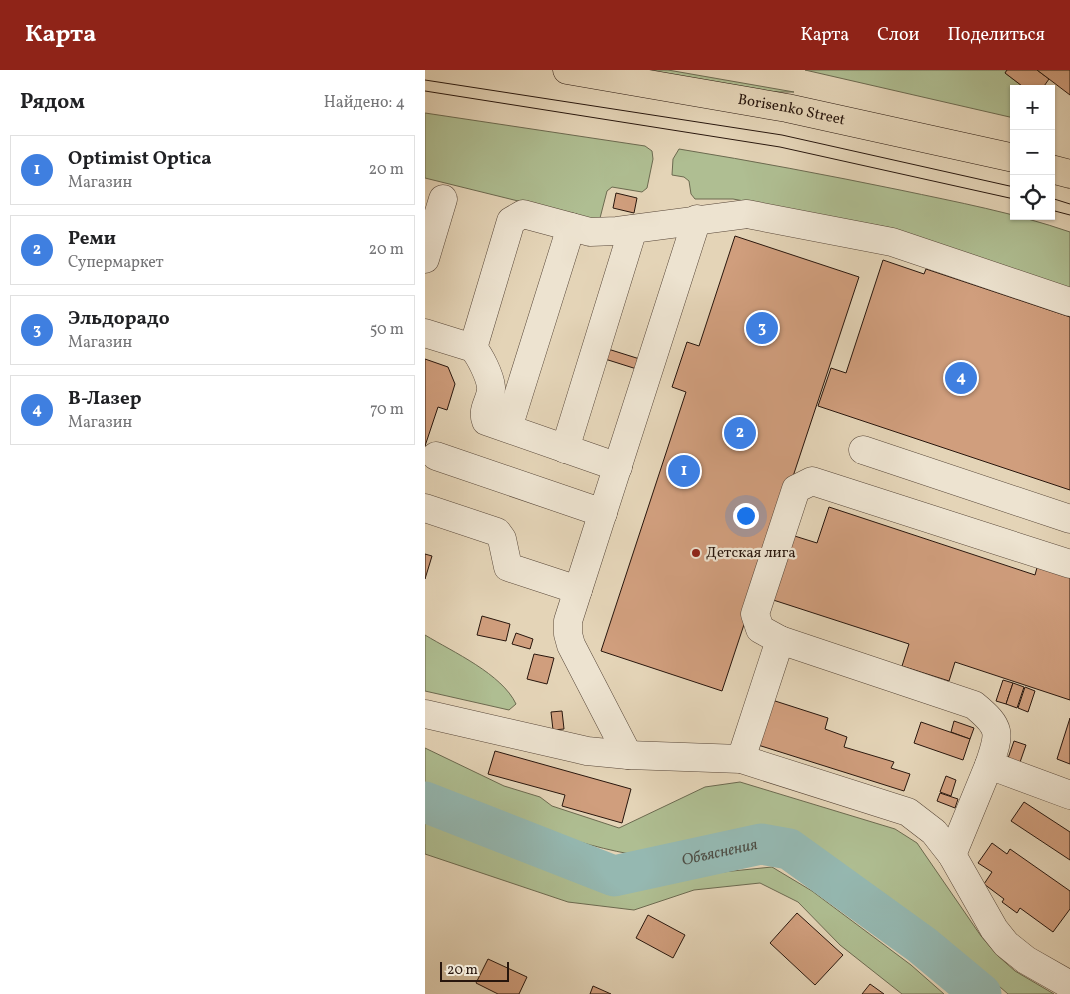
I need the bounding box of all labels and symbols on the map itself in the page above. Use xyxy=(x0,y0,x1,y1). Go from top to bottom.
street label: Borisenko Street xyxy=(736,89,847,131)
pin: 3 xyxy=(746,309,778,347)
pin: 4 xyxy=(945,359,977,397)
pin: 2 xyxy=(724,414,756,452)
pin: 1 xyxy=(668,452,700,490)
your location xyxy=(733,503,759,529)
place label: Детская лига xyxy=(706,543,796,564)
marker: Детская лига xyxy=(690,547,702,559)
water label: Объяснения xyxy=(679,834,760,872)
scale bar xyxy=(440,959,509,982)

